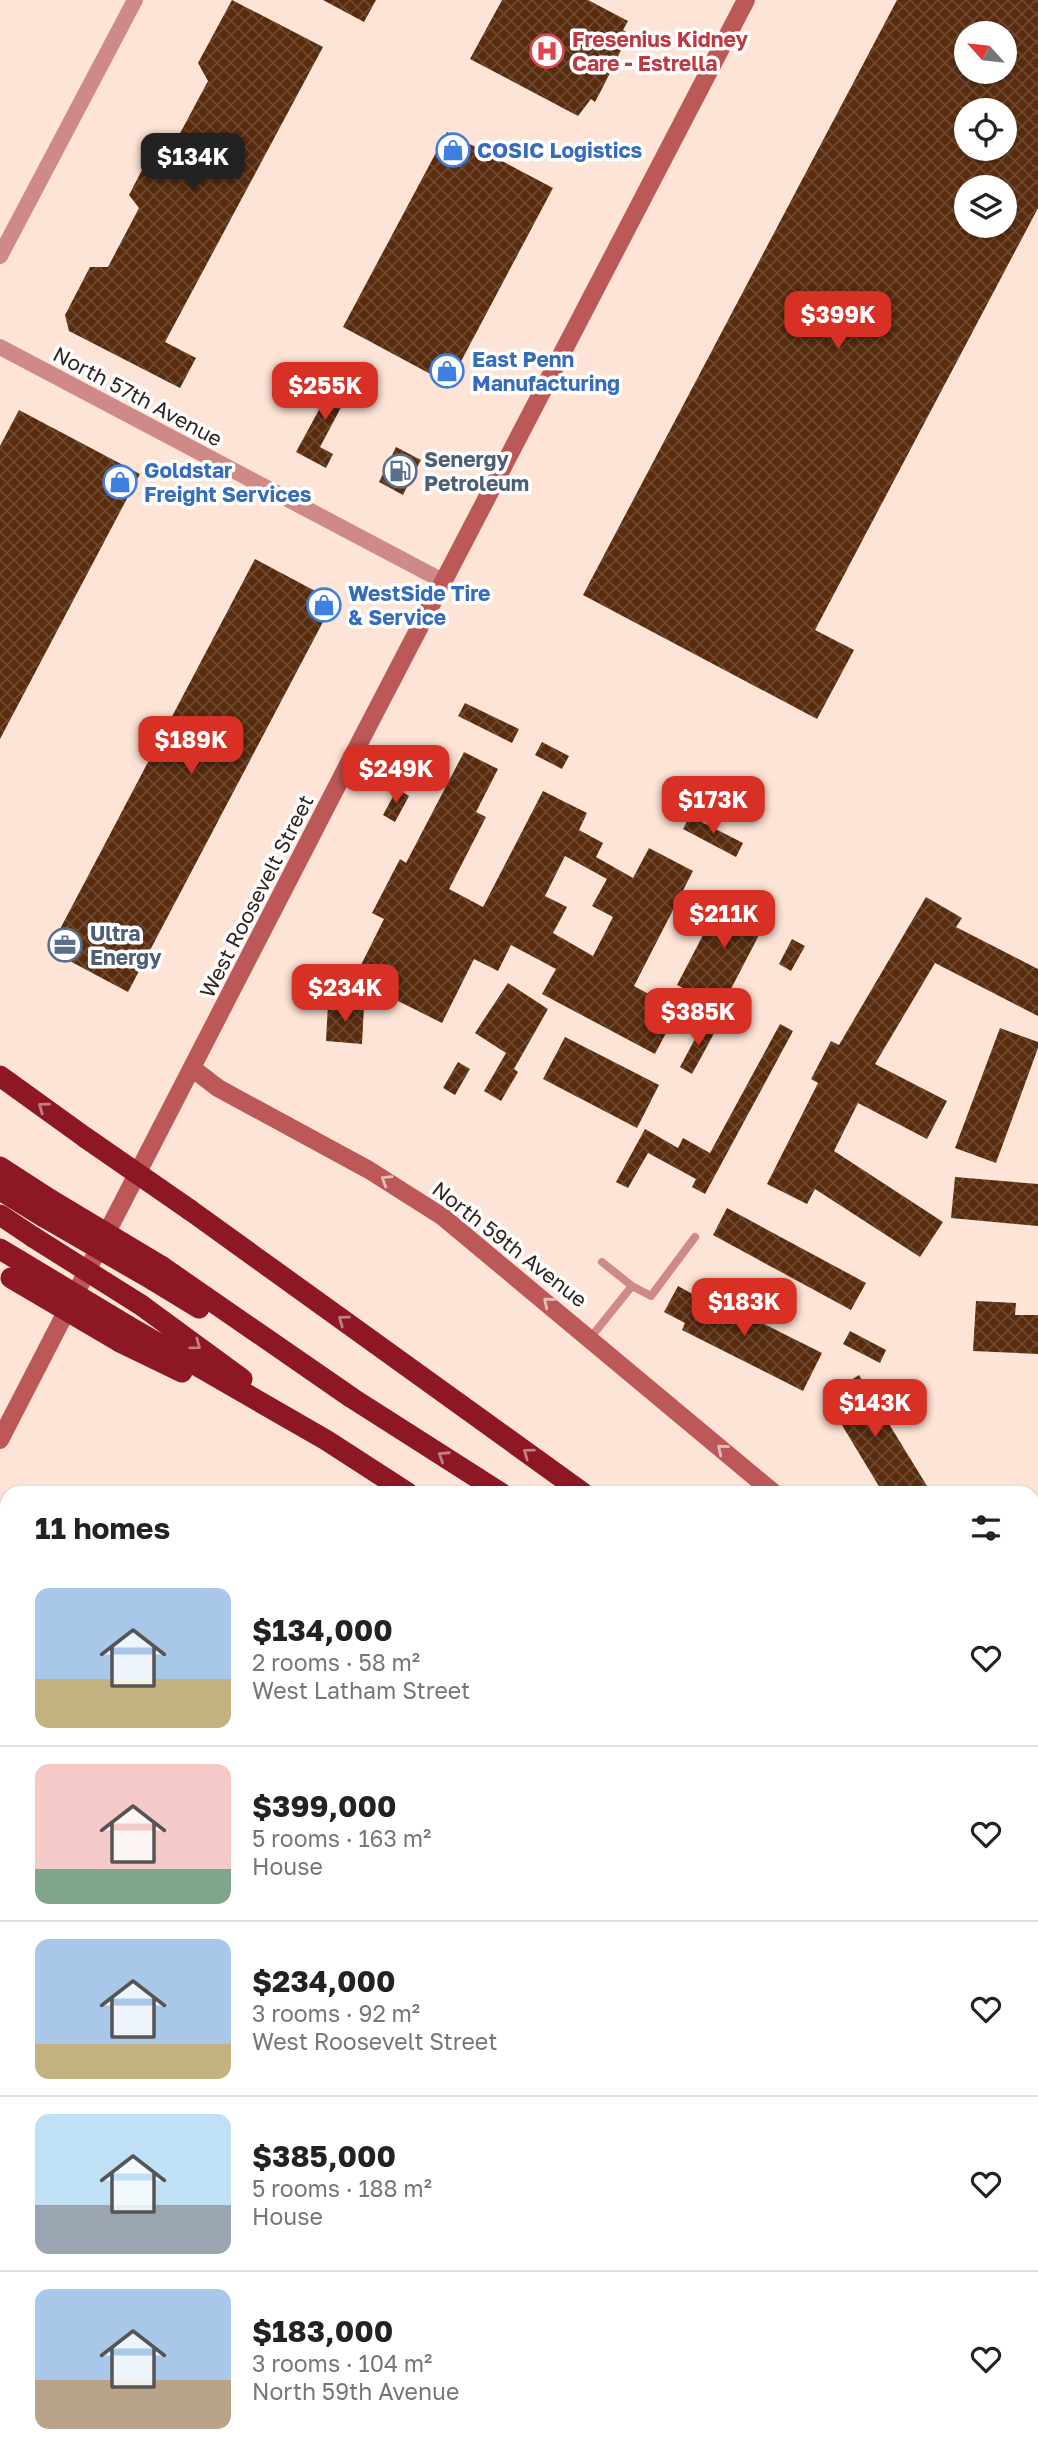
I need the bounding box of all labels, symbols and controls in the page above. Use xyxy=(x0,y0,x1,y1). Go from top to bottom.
north arrow xyxy=(954,21,1017,84)
map controls xyxy=(954,21,1017,238)
place label: Fresenius Kidney Care - Estrella xyxy=(572,26,748,76)
hospital icon: Fresenius Kidney Care - Estrella xyxy=(528,32,566,70)
button: locate xyxy=(954,98,1017,161)
shop icon: COSIC Logistics xyxy=(434,131,472,169)
pin: $134K xyxy=(144,134,242,193)
place label: COSIC Logistics xyxy=(477,137,643,163)
text: $134K xyxy=(157,142,229,170)
button: layers xyxy=(954,175,1017,238)
pin: $399K xyxy=(789,292,887,351)
text: $399K xyxy=(800,300,876,328)
street label: North 57th Avenue xyxy=(49,340,227,452)
place label: East Penn Manufacturing xyxy=(472,346,620,396)
shop icon: East Penn Manufacturing xyxy=(428,352,466,390)
pin: $255K xyxy=(276,362,374,422)
text: $255K xyxy=(288,371,362,399)
place label: Senergy Petroleum xyxy=(424,446,529,496)
fuel station icon: Senergy Petroleum xyxy=(381,452,419,490)
place label: Goldstar Freight Services xyxy=(144,457,312,507)
shop icon: Goldstar Freight Services xyxy=(101,463,139,501)
place label: WestSide Tire & Service xyxy=(348,580,490,630)
shop icon: WestSide Tire & Service xyxy=(305,586,343,624)
pin: $189K xyxy=(142,716,240,776)
text: $189K xyxy=(154,725,228,753)
pin: $249K xyxy=(347,746,445,805)
text: $249K xyxy=(358,754,434,782)
pin: $173K xyxy=(664,776,762,836)
text: $173K xyxy=(678,785,748,813)
street label: West Roosevelt Street xyxy=(194,790,318,1002)
pin: $211K xyxy=(675,890,773,950)
text: $211K xyxy=(689,899,759,927)
place label: Ultra Energy xyxy=(90,920,162,970)
office icon: Ultra Energy xyxy=(46,926,84,964)
pin: $234K xyxy=(296,964,394,1024)
text: $234K xyxy=(308,973,382,1001)
pin: $385K xyxy=(649,988,747,1048)
text: $385K xyxy=(661,997,735,1025)
one-way arrow xyxy=(38,1103,51,1115)
street label: North 59th Avenue xyxy=(427,1175,593,1313)
one-way arrow xyxy=(380,1176,393,1189)
pin: $183K xyxy=(695,1278,793,1338)
text: $183K xyxy=(708,1287,780,1315)
one-way arrow xyxy=(544,1298,557,1310)
one-way arrow xyxy=(338,1316,351,1328)
one-way arrow xyxy=(188,1337,201,1349)
pin: $143K xyxy=(826,1380,924,1439)
text: $143K xyxy=(839,1388,911,1416)
one-way arrow xyxy=(717,1445,730,1457)
one-way arrow xyxy=(523,1449,536,1461)
one-way arrow xyxy=(438,1451,451,1464)
icon: filters xyxy=(967,1509,1005,1547)
text: 11 homes xyxy=(35,1510,170,1546)
text: $134,000 xyxy=(252,1612,393,1648)
icon: home xyxy=(91,1616,175,1700)
icon: heart xyxy=(967,1639,1005,1677)
text: 2 rooms · 58 m² xyxy=(252,1648,420,1676)
text: West Latham Street xyxy=(252,1676,470,1704)
text: $399,000 xyxy=(252,1788,397,1824)
icon: home xyxy=(91,1792,175,1876)
icon: heart xyxy=(967,1815,1005,1853)
text: 5 rooms · 163 m² xyxy=(252,1824,431,1852)
text: House xyxy=(252,1852,323,1880)
text: $234,000 xyxy=(252,1963,396,1999)
icon: home xyxy=(91,1967,175,2051)
icon: heart xyxy=(967,1990,1005,2028)
text: 3 rooms · 92 m² xyxy=(252,1999,420,2027)
text: West Roosevelt Street xyxy=(252,2027,497,2055)
text: $385,000 xyxy=(252,2138,396,2174)
icon: home xyxy=(91,2142,175,2226)
icon: heart xyxy=(967,2165,1005,2203)
text: 5 rooms · 188 m² xyxy=(252,2174,432,2202)
text: House xyxy=(252,2202,323,2230)
text: $183,000 xyxy=(252,2313,393,2349)
icon: home xyxy=(91,2317,175,2401)
icon: heart xyxy=(967,2340,1005,2378)
text: 3 rooms · 104 m² xyxy=(252,2349,432,2377)
text: North 59th Avenue xyxy=(252,2377,459,2405)

